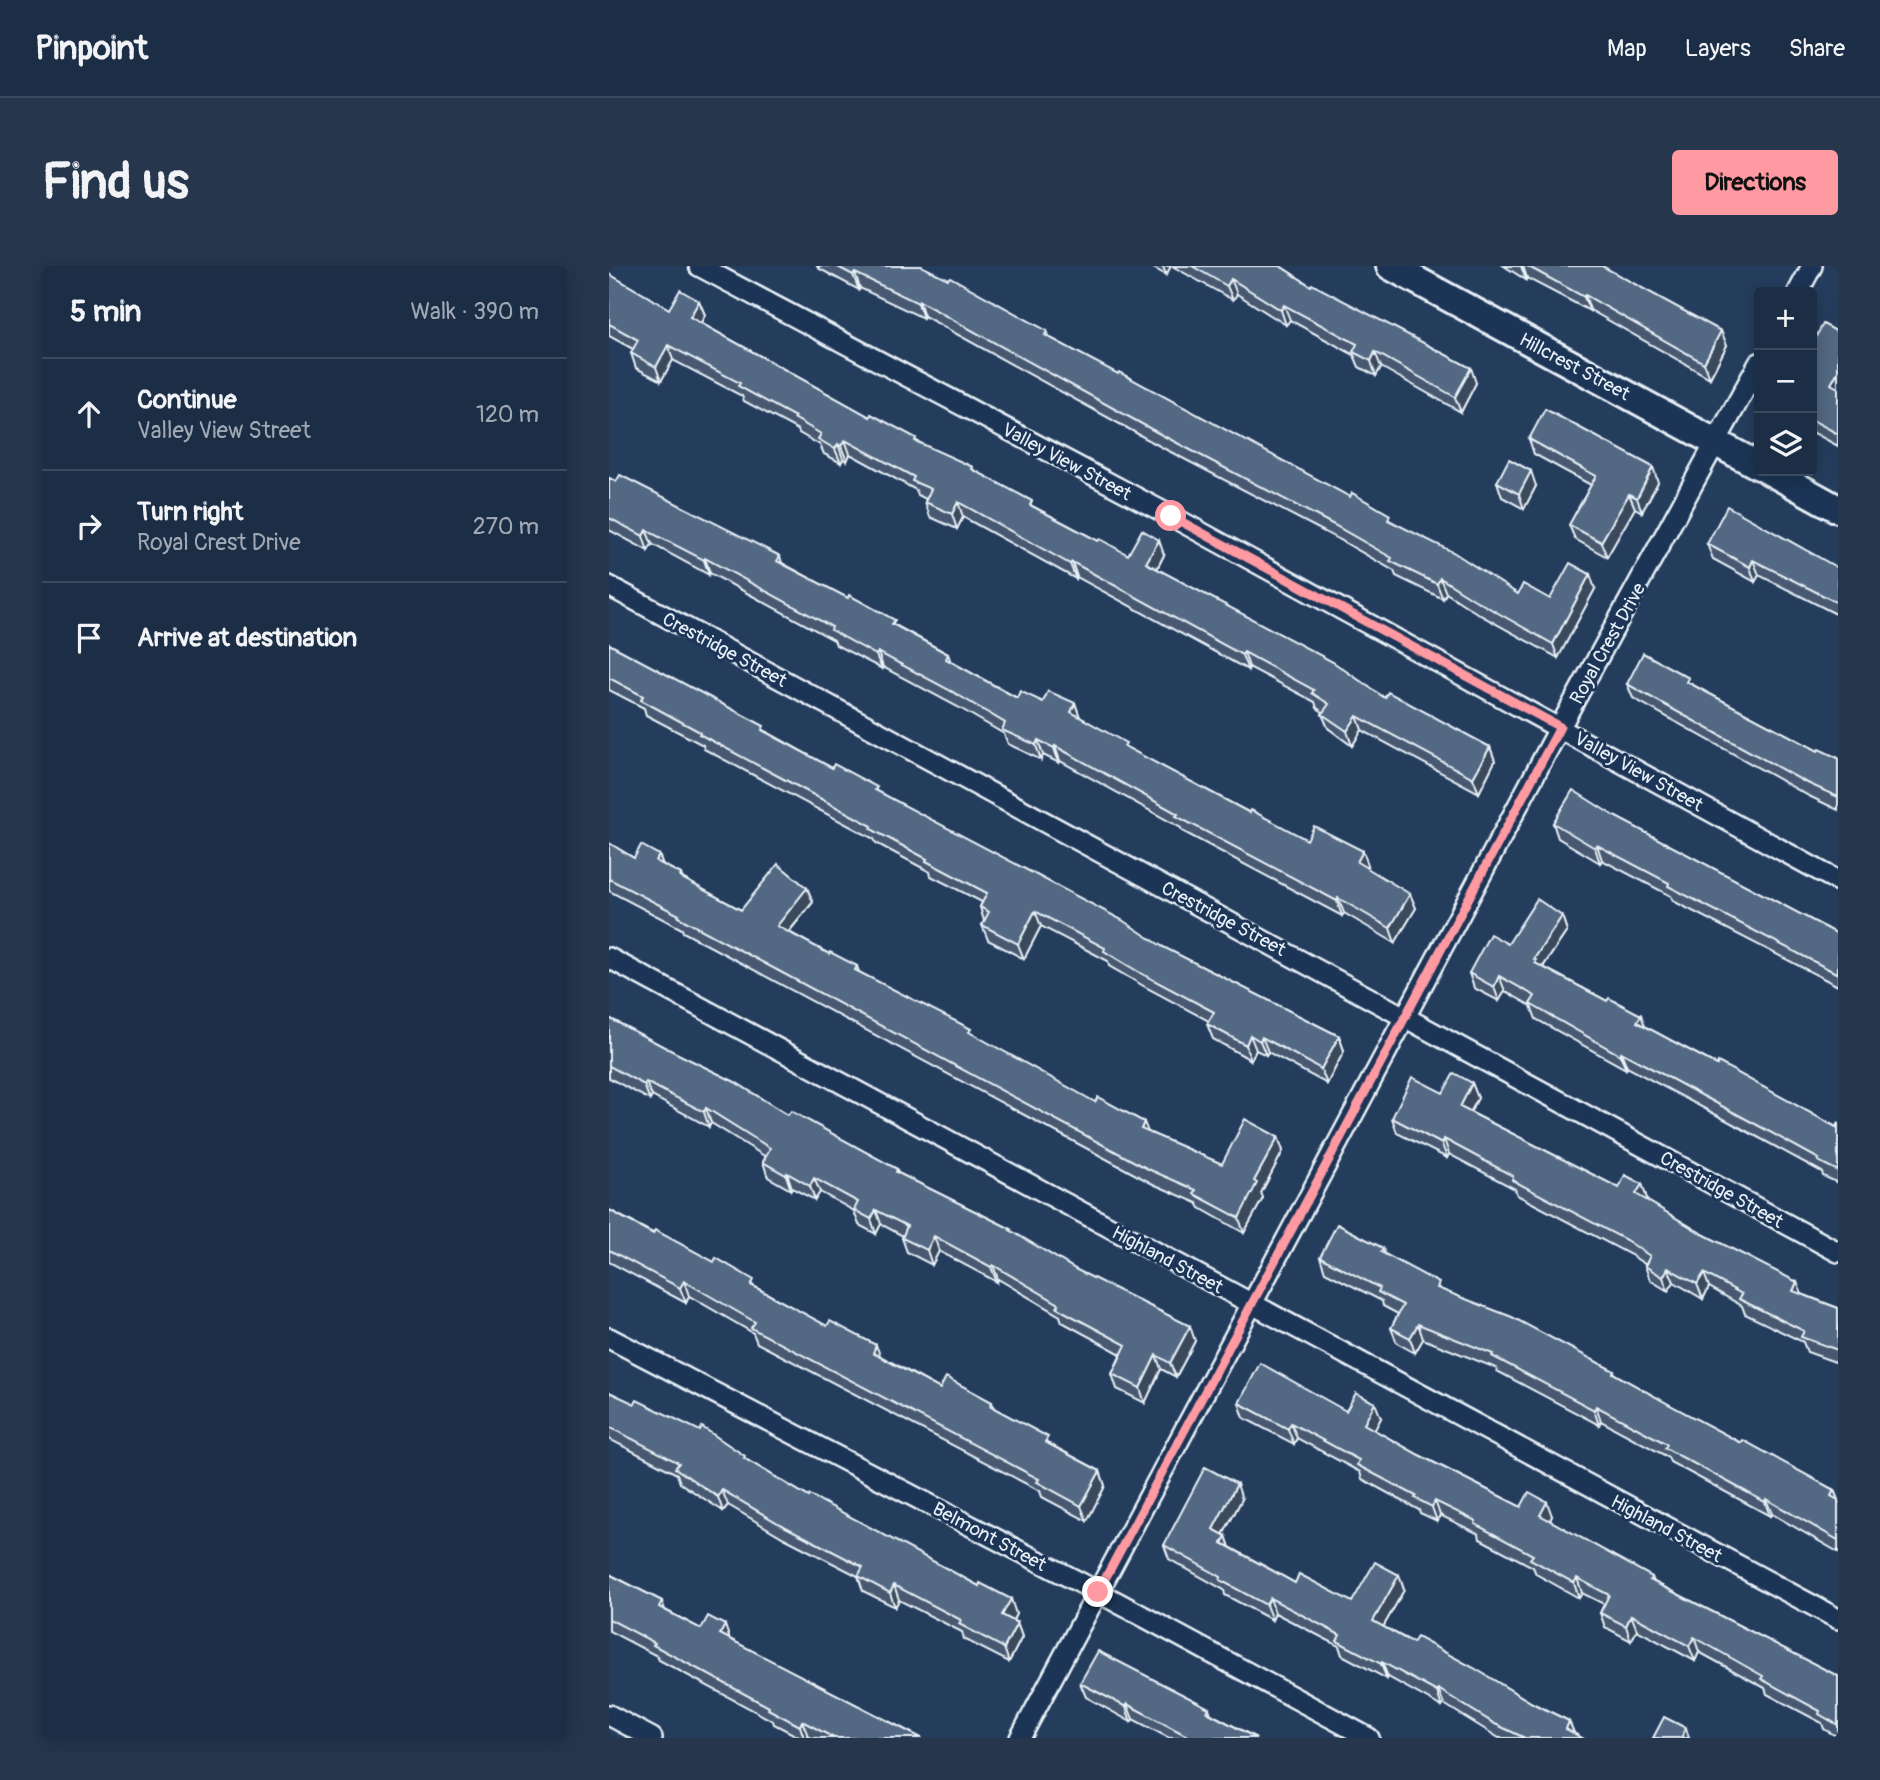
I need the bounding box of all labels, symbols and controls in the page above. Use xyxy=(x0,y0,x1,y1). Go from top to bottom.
text: Pinpoint xyxy=(35,28,148,69)
text: Map xyxy=(1607,34,1647,63)
text: Layers xyxy=(1685,34,1751,63)
text: Share xyxy=(1789,34,1845,63)
button: Directions xyxy=(1672,150,1838,215)
text: Find us xyxy=(42,152,189,213)
map controls xyxy=(1754,287,1817,476)
button: + xyxy=(1754,287,1817,350)
text: 5 min xyxy=(70,293,141,330)
text: Walk · 390 m xyxy=(410,297,539,326)
street label: Hillcrest Street xyxy=(1515,328,1634,406)
button: − xyxy=(1754,350,1817,413)
text: Continue xyxy=(137,384,237,416)
icon: ahead xyxy=(70,395,108,433)
text: 120 m xyxy=(476,400,539,429)
button: layers xyxy=(1754,413,1817,476)
text: Valley View Street xyxy=(137,416,311,445)
street label: Valley View Street xyxy=(998,418,1136,506)
text: Turn right xyxy=(137,496,243,528)
route start xyxy=(1155,500,1186,531)
icon: right xyxy=(70,507,108,545)
text: 270 m xyxy=(473,512,539,541)
text: Royal Crest Drive xyxy=(137,528,301,557)
street label: Royal Crest Drive xyxy=(1565,578,1651,708)
street label: Crestridge Street xyxy=(658,607,791,693)
icon: arrive xyxy=(70,619,108,657)
text: Arrive at destination xyxy=(137,622,357,654)
street label: Valley View Street xyxy=(1570,727,1707,817)
street label: Crestridge Street xyxy=(1157,876,1290,962)
street label: Crestridge Street xyxy=(1656,1146,1788,1234)
street label: Highland Street xyxy=(1108,1221,1228,1299)
street label: Highland Street xyxy=(1607,1490,1727,1568)
street label: Belmont Street xyxy=(929,1497,1051,1577)
route end xyxy=(1082,1576,1113,1607)

